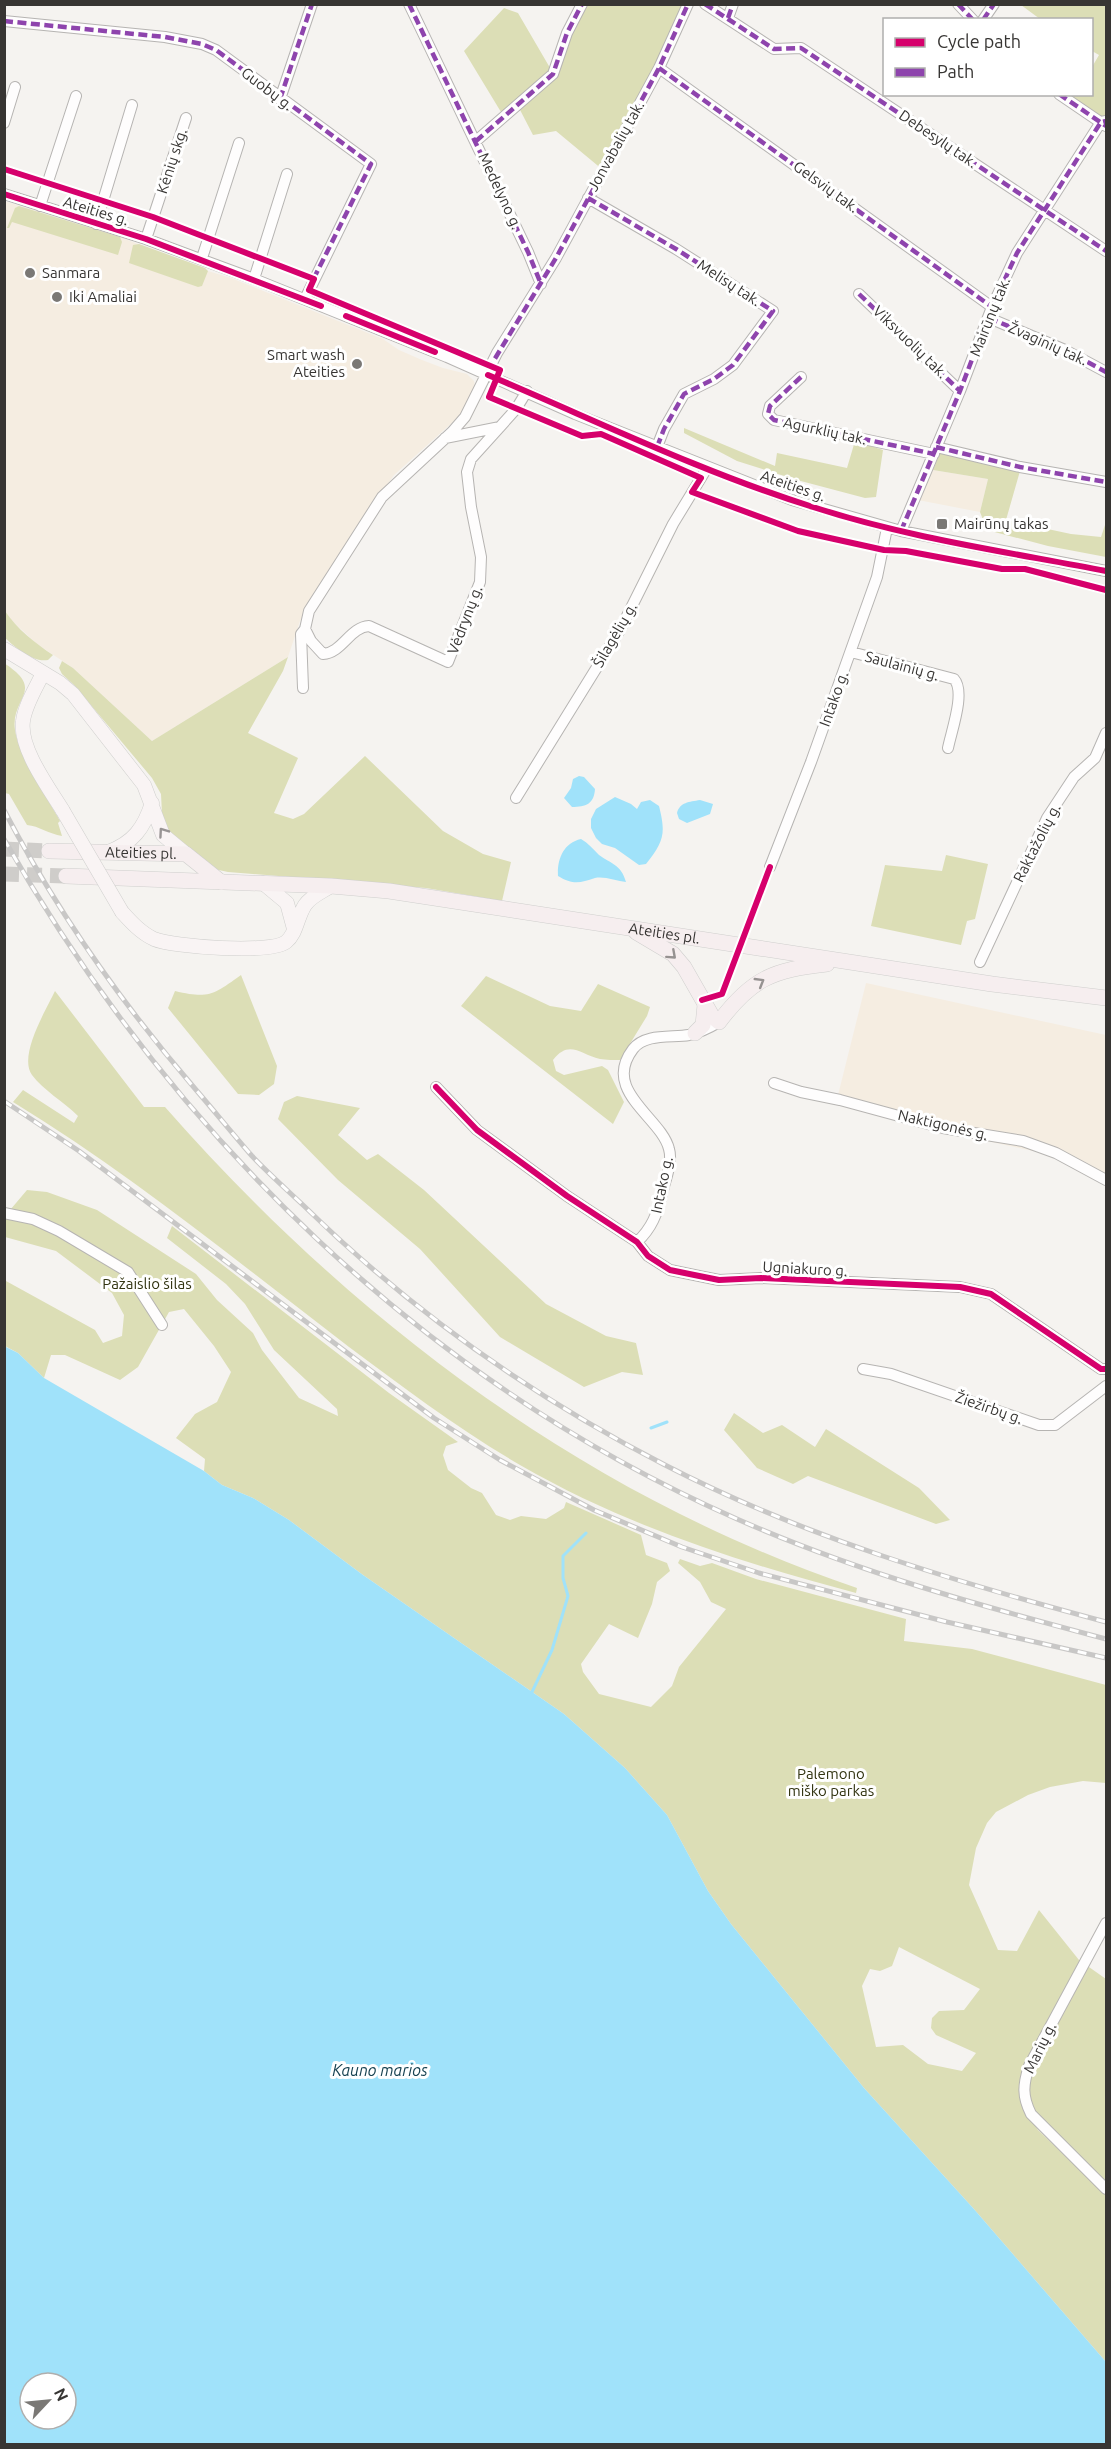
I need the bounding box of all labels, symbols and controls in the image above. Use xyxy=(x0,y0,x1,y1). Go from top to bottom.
legend xyxy=(883,18,1093,96)
text: Cycle path xyxy=(937,31,1021,51)
text: Path xyxy=(937,61,974,81)
street label: Guobų g. xyxy=(238,64,297,114)
street label: Jonvabalių tak. xyxy=(584,98,647,194)
street label: Debesylų tak. xyxy=(896,106,981,171)
street label: Kėnių skg. xyxy=(153,126,190,196)
street label: Medelyno g. xyxy=(475,150,526,232)
street label: Gelsvių tak. xyxy=(790,157,862,216)
street label: Ateities g. xyxy=(61,193,131,229)
street label: Melisų tak. xyxy=(694,256,764,309)
place label: Sanmara xyxy=(42,264,100,281)
marker: Sanmara xyxy=(23,266,37,280)
street label: Mairūnų tak. xyxy=(966,275,1013,359)
place label: Iki Amaliai xyxy=(69,288,137,305)
marker: Iki Amaliai xyxy=(50,290,64,304)
street label: Viksvuolių tak. xyxy=(870,302,951,381)
street label: Žvaginių tak. xyxy=(1006,319,1090,369)
place label: Smart wash Ateities xyxy=(267,346,345,380)
marker: Smart wash Ateities xyxy=(350,357,364,371)
street label: Agurklių tak. xyxy=(782,413,868,448)
street label: Ateities g. xyxy=(758,466,828,505)
place label: Mairūnų takas xyxy=(954,515,1049,532)
marker: Mairūnų takas xyxy=(935,517,949,531)
street label: Vėdrynų g. xyxy=(444,583,485,657)
street label: Šilagėlių g. xyxy=(589,599,640,670)
street label: Saulainių g. xyxy=(863,647,941,684)
street label: Intako g. xyxy=(816,669,851,729)
street label: Raktažolių g. xyxy=(1010,801,1064,885)
one-way arrow xyxy=(159,828,170,839)
street label: Ateities pl. xyxy=(105,843,177,862)
street label: Ateities pl. xyxy=(628,919,701,947)
one-way arrow xyxy=(665,948,676,959)
one-way arrow xyxy=(754,977,764,989)
street label: Naktigonės g. xyxy=(896,1106,990,1143)
street label: Intako g. xyxy=(647,1155,676,1215)
street label: Ugniakuro g. xyxy=(762,1258,848,1279)
park label: Pažaislio šilas xyxy=(102,1275,192,1292)
street label: Žiežirbų g. xyxy=(953,1388,1025,1427)
park label: Palemono miško parkas xyxy=(788,1765,874,1799)
street label: Marių g. xyxy=(1020,2020,1059,2076)
water label: Kauno marios xyxy=(332,2061,428,2079)
north arrow xyxy=(18,2371,78,2431)
text: N xyxy=(51,2385,72,2404)

